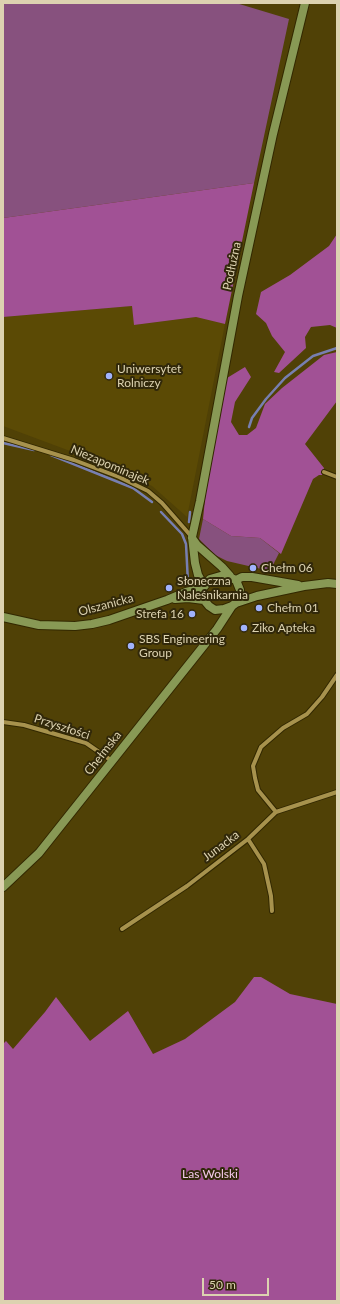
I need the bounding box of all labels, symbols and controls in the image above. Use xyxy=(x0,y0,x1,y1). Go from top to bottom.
street label: Podłużna xyxy=(220,241,244,291)
place label: Uniwersytet Rolniczy xyxy=(117,362,181,390)
marker: Uniwersytet Rolniczy xyxy=(104,371,114,381)
street label: Niezapominajek xyxy=(69,442,151,488)
place label: Chełm 06 xyxy=(261,561,313,575)
marker: Chełm 06 xyxy=(248,563,258,573)
place label: Słoneczna Naleśnikarnia xyxy=(177,574,248,602)
marker: Słoneczna Naleśnikarnia xyxy=(164,583,174,593)
street label: Olszanicka xyxy=(77,591,135,619)
place label: Chełm 01 xyxy=(267,601,319,615)
marker: Chełm 01 xyxy=(254,603,264,613)
place label: Strefa 16 xyxy=(136,607,184,621)
marker: Strefa 16 xyxy=(187,609,197,619)
place label: Ziko Apteka xyxy=(252,621,315,635)
marker: Ziko Apteka xyxy=(239,623,249,633)
place label: SBS Engineering Group xyxy=(139,632,225,660)
marker: SBS Engineering Group xyxy=(126,641,136,651)
street label: Przyszłości xyxy=(32,711,92,743)
street label: Chełmska xyxy=(81,728,125,778)
street label: Junacka xyxy=(200,828,242,864)
park label: Las Wolski xyxy=(182,1167,238,1181)
scale bar xyxy=(204,1270,271,1296)
text: 50 m xyxy=(209,1277,236,1292)

